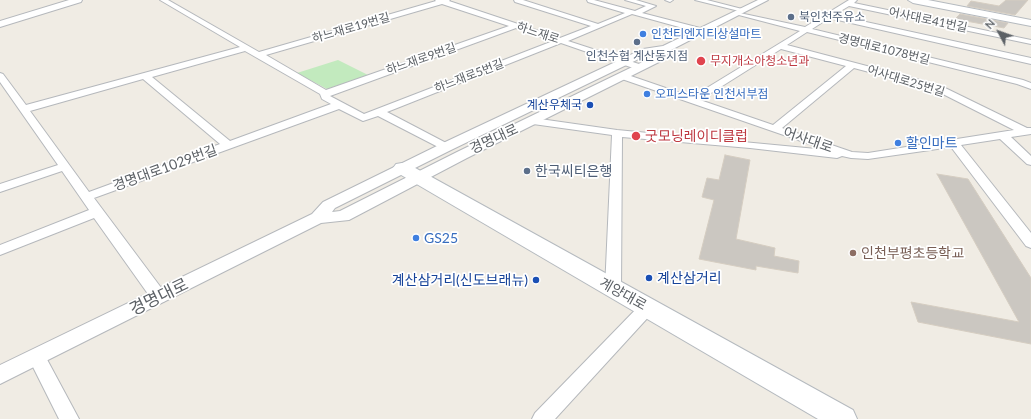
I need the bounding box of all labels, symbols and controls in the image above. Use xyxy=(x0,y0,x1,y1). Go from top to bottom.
street label: 어사대로41번길 xyxy=(887,5,969,35)
street label: 하느재로19번길 xyxy=(310,10,392,46)
place label: 북인천주유소 xyxy=(799,10,865,24)
marker: 북인천주유소 xyxy=(786,12,796,22)
north arrow xyxy=(979,12,1019,52)
text: N xyxy=(982,16,997,31)
street label: 하느재로 xyxy=(515,19,561,47)
place label: 인천티엔지티상설마트 xyxy=(651,27,761,41)
marker: 인천티엔지티상설마트 xyxy=(638,29,648,39)
street label: 경명대로1078번길 xyxy=(837,31,931,67)
marker: 인천수협 계산동지점 xyxy=(632,37,642,47)
street label: 하느재로9번길 xyxy=(384,40,458,78)
place label: 인천수협 계산동지점 xyxy=(586,49,688,63)
place label: 무지개소아청소년과 xyxy=(710,54,809,68)
marker: 무지개소아청소년과 xyxy=(695,55,707,67)
street label: 하느재로5번길 xyxy=(432,56,506,96)
street label: 어사대로25번길 xyxy=(866,62,946,100)
place label: 오피스타운 인천서부점 xyxy=(655,87,768,101)
marker: 오피스타운 인천서부점 xyxy=(642,89,652,99)
place label: 계산우체국 xyxy=(527,98,582,112)
marker: 계산우체국 xyxy=(585,100,595,110)
street label: 경명대로 xyxy=(467,121,521,157)
street label: 어사대로 xyxy=(781,124,835,156)
place label: 굿모닝레이디클럽 xyxy=(645,128,748,144)
marker: 굿모닝레이디클럽 xyxy=(630,130,642,142)
place label: 할인마트 xyxy=(906,135,958,151)
marker: 할인마트 xyxy=(893,138,903,148)
street label: 경명대로1029번길 xyxy=(111,141,219,195)
place label: 한국씨티은행 xyxy=(535,163,612,179)
marker: 한국씨티은행 xyxy=(522,166,532,176)
place label: GS25 xyxy=(424,230,458,246)
marker: GS25 xyxy=(411,233,421,243)
place label: 인천부평초등학교 xyxy=(861,245,964,261)
marker: 인천부평초등학교 xyxy=(848,248,858,258)
place label: 계산삼거리 xyxy=(657,270,721,286)
place label: 계산삼거리(신도브래뉴) xyxy=(392,272,528,288)
marker: 계산삼거리 xyxy=(644,273,654,283)
street label: 경명대로 xyxy=(126,274,192,320)
street label: 계양대로 xyxy=(596,274,650,314)
marker: 계산삼거리(신도브래뉴) xyxy=(531,275,541,285)

